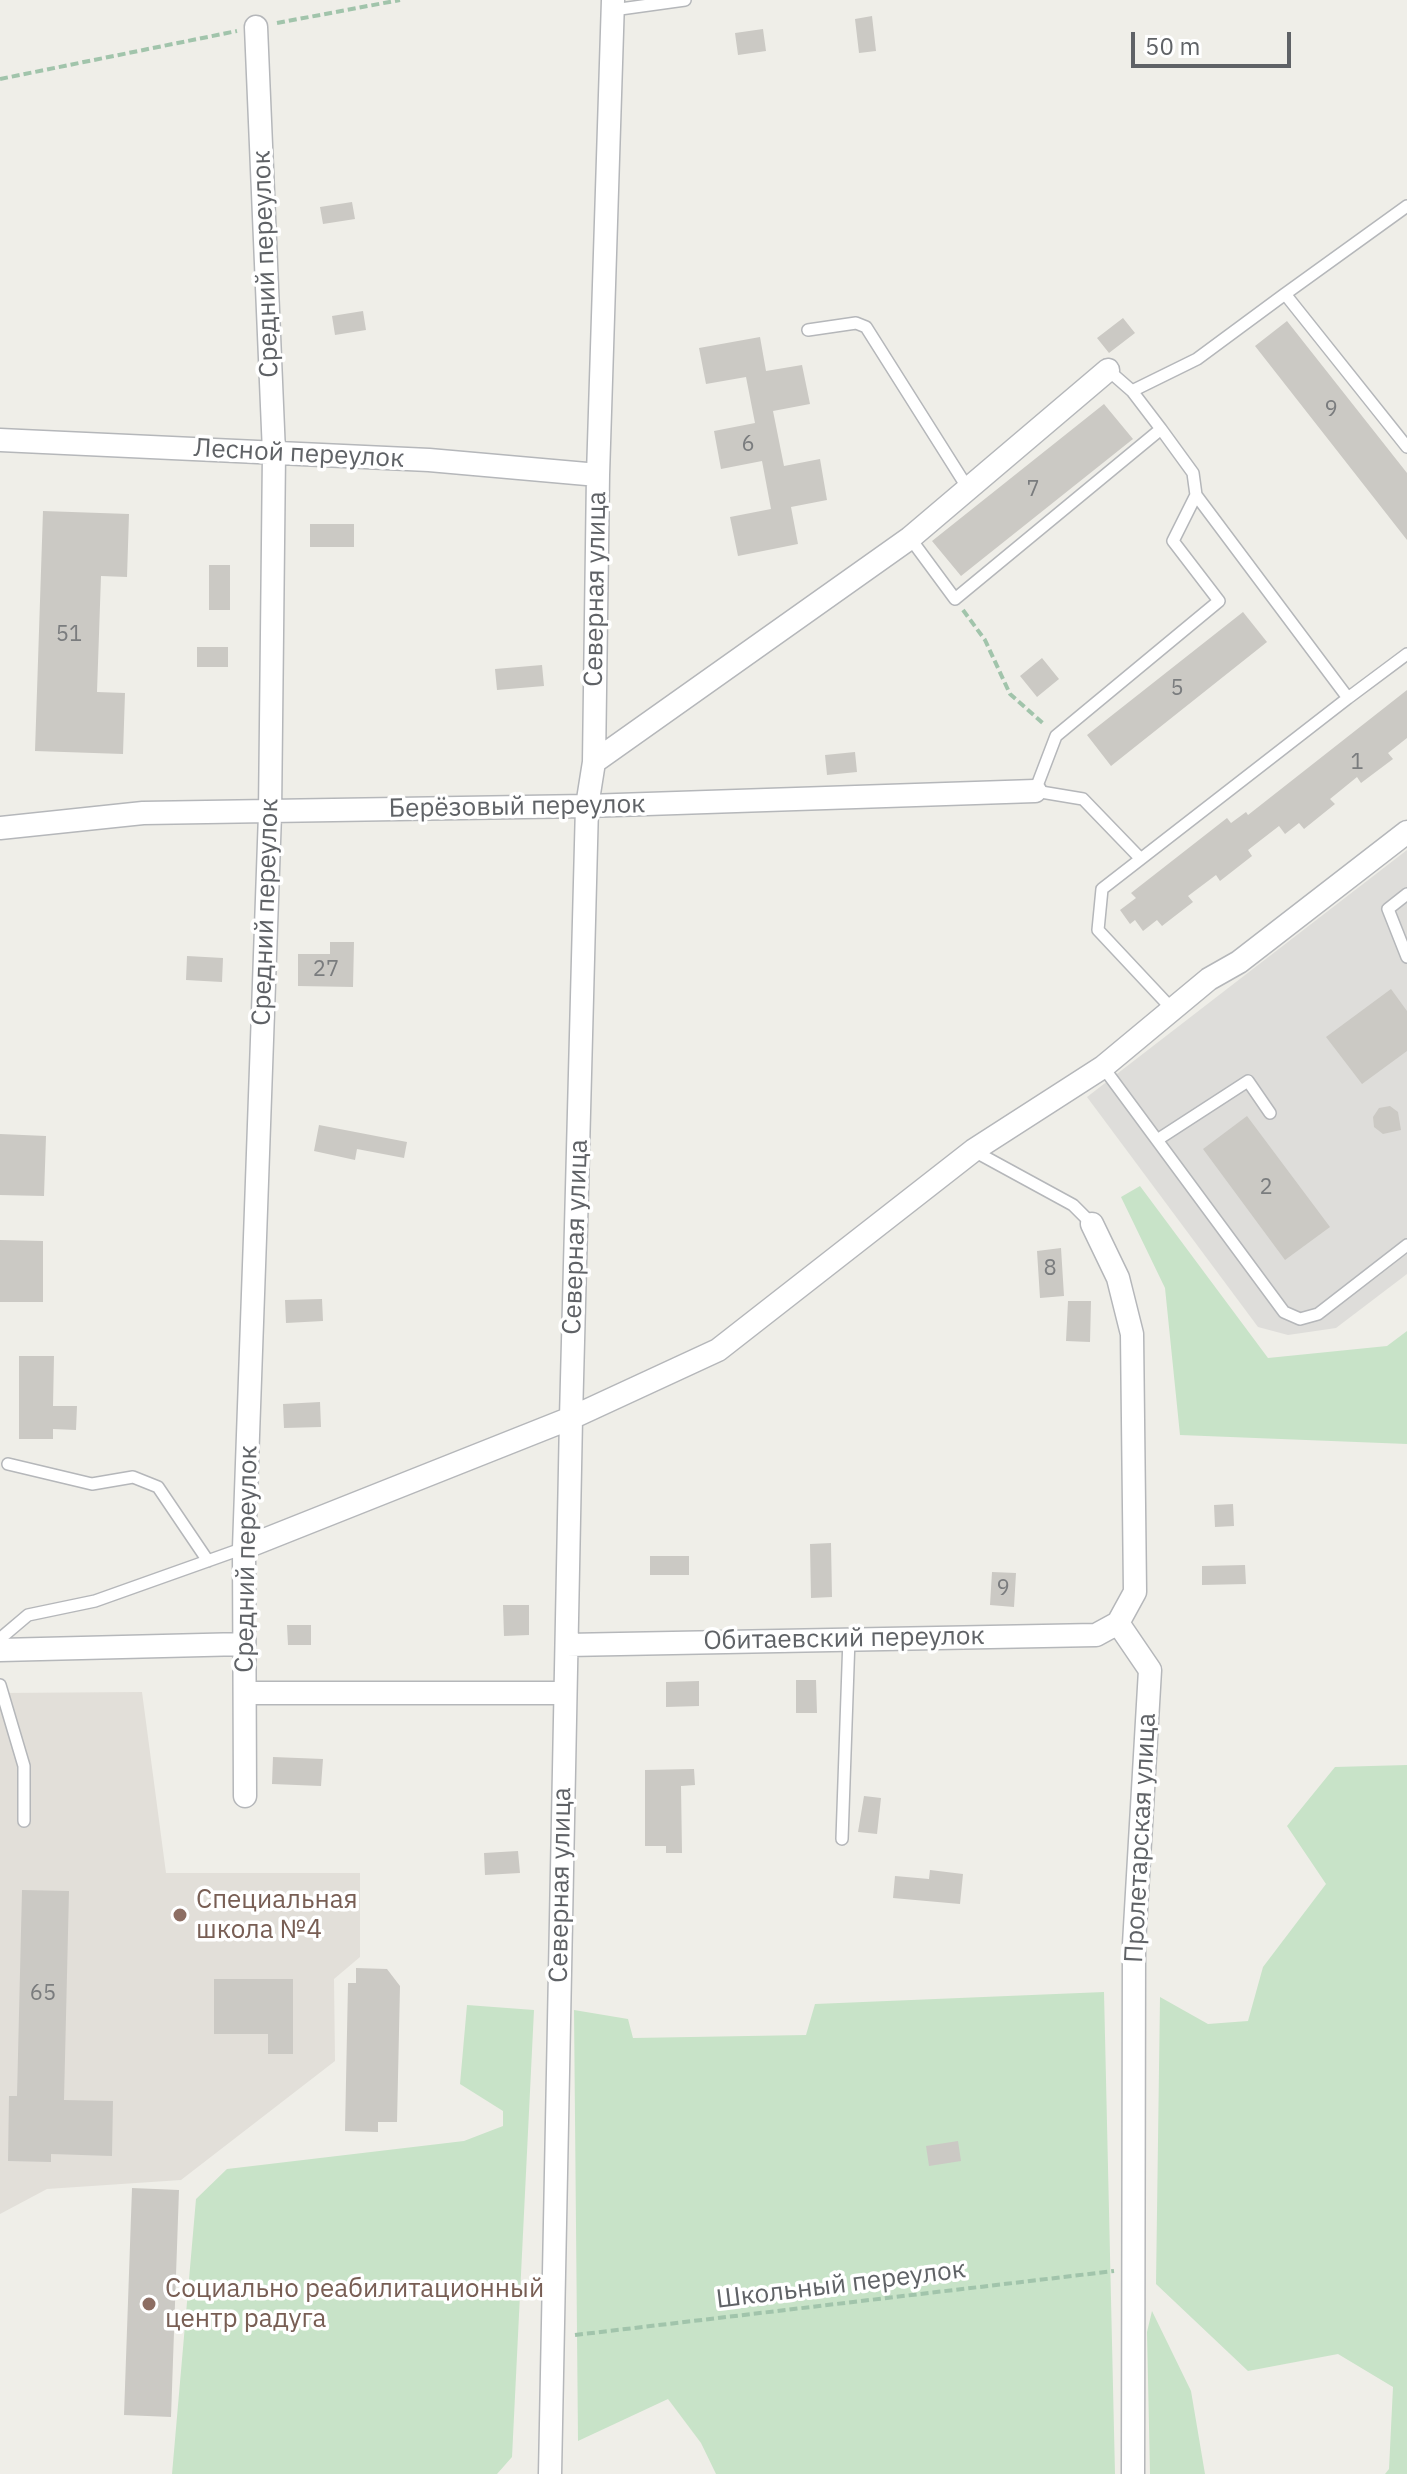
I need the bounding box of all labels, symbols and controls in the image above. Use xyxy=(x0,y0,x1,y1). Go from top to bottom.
scale bar xyxy=(1135,16,1295,66)
text: 50 m xyxy=(1145,30,1200,62)
street label: Средний переулок xyxy=(246,150,286,378)
house number: 9 xyxy=(1324,397,1338,423)
house number: 6 xyxy=(741,432,755,458)
street label: Лесной переулок xyxy=(193,433,405,475)
house number: 7 xyxy=(1026,477,1040,503)
street label: Северная улица xyxy=(579,491,613,687)
house number: 51 xyxy=(56,622,82,648)
house number: 5 xyxy=(1170,676,1184,702)
house number: 1 xyxy=(1350,750,1364,776)
street label: Берёзовый переулок xyxy=(388,789,646,825)
street label: Средний переулок xyxy=(246,798,286,1026)
house number: 27 xyxy=(313,957,339,983)
street label: Северная улица xyxy=(557,1139,595,1335)
house number: 2 xyxy=(1259,1175,1273,1201)
house number: 8 xyxy=(1043,1256,1057,1282)
street label: Средний переулок xyxy=(229,1445,265,1673)
house number: 9 xyxy=(996,1576,1010,1602)
street label: Обитаевский переулок xyxy=(703,1621,985,1657)
street label: Пролетарская улица xyxy=(1119,1712,1163,1964)
street label: Северная улица xyxy=(544,1787,578,1983)
place label: Специальная школа №4 xyxy=(196,1884,358,1946)
marker: Специальная школа №4 xyxy=(171,1906,189,1924)
house number: 65 xyxy=(30,1981,56,2007)
street label: Школьный переулок xyxy=(714,2254,968,2316)
place label: Социально реабилитационный центр радуга xyxy=(165,2273,544,2334)
marker: Социально реабилитационный центр радуга xyxy=(140,2295,158,2313)

